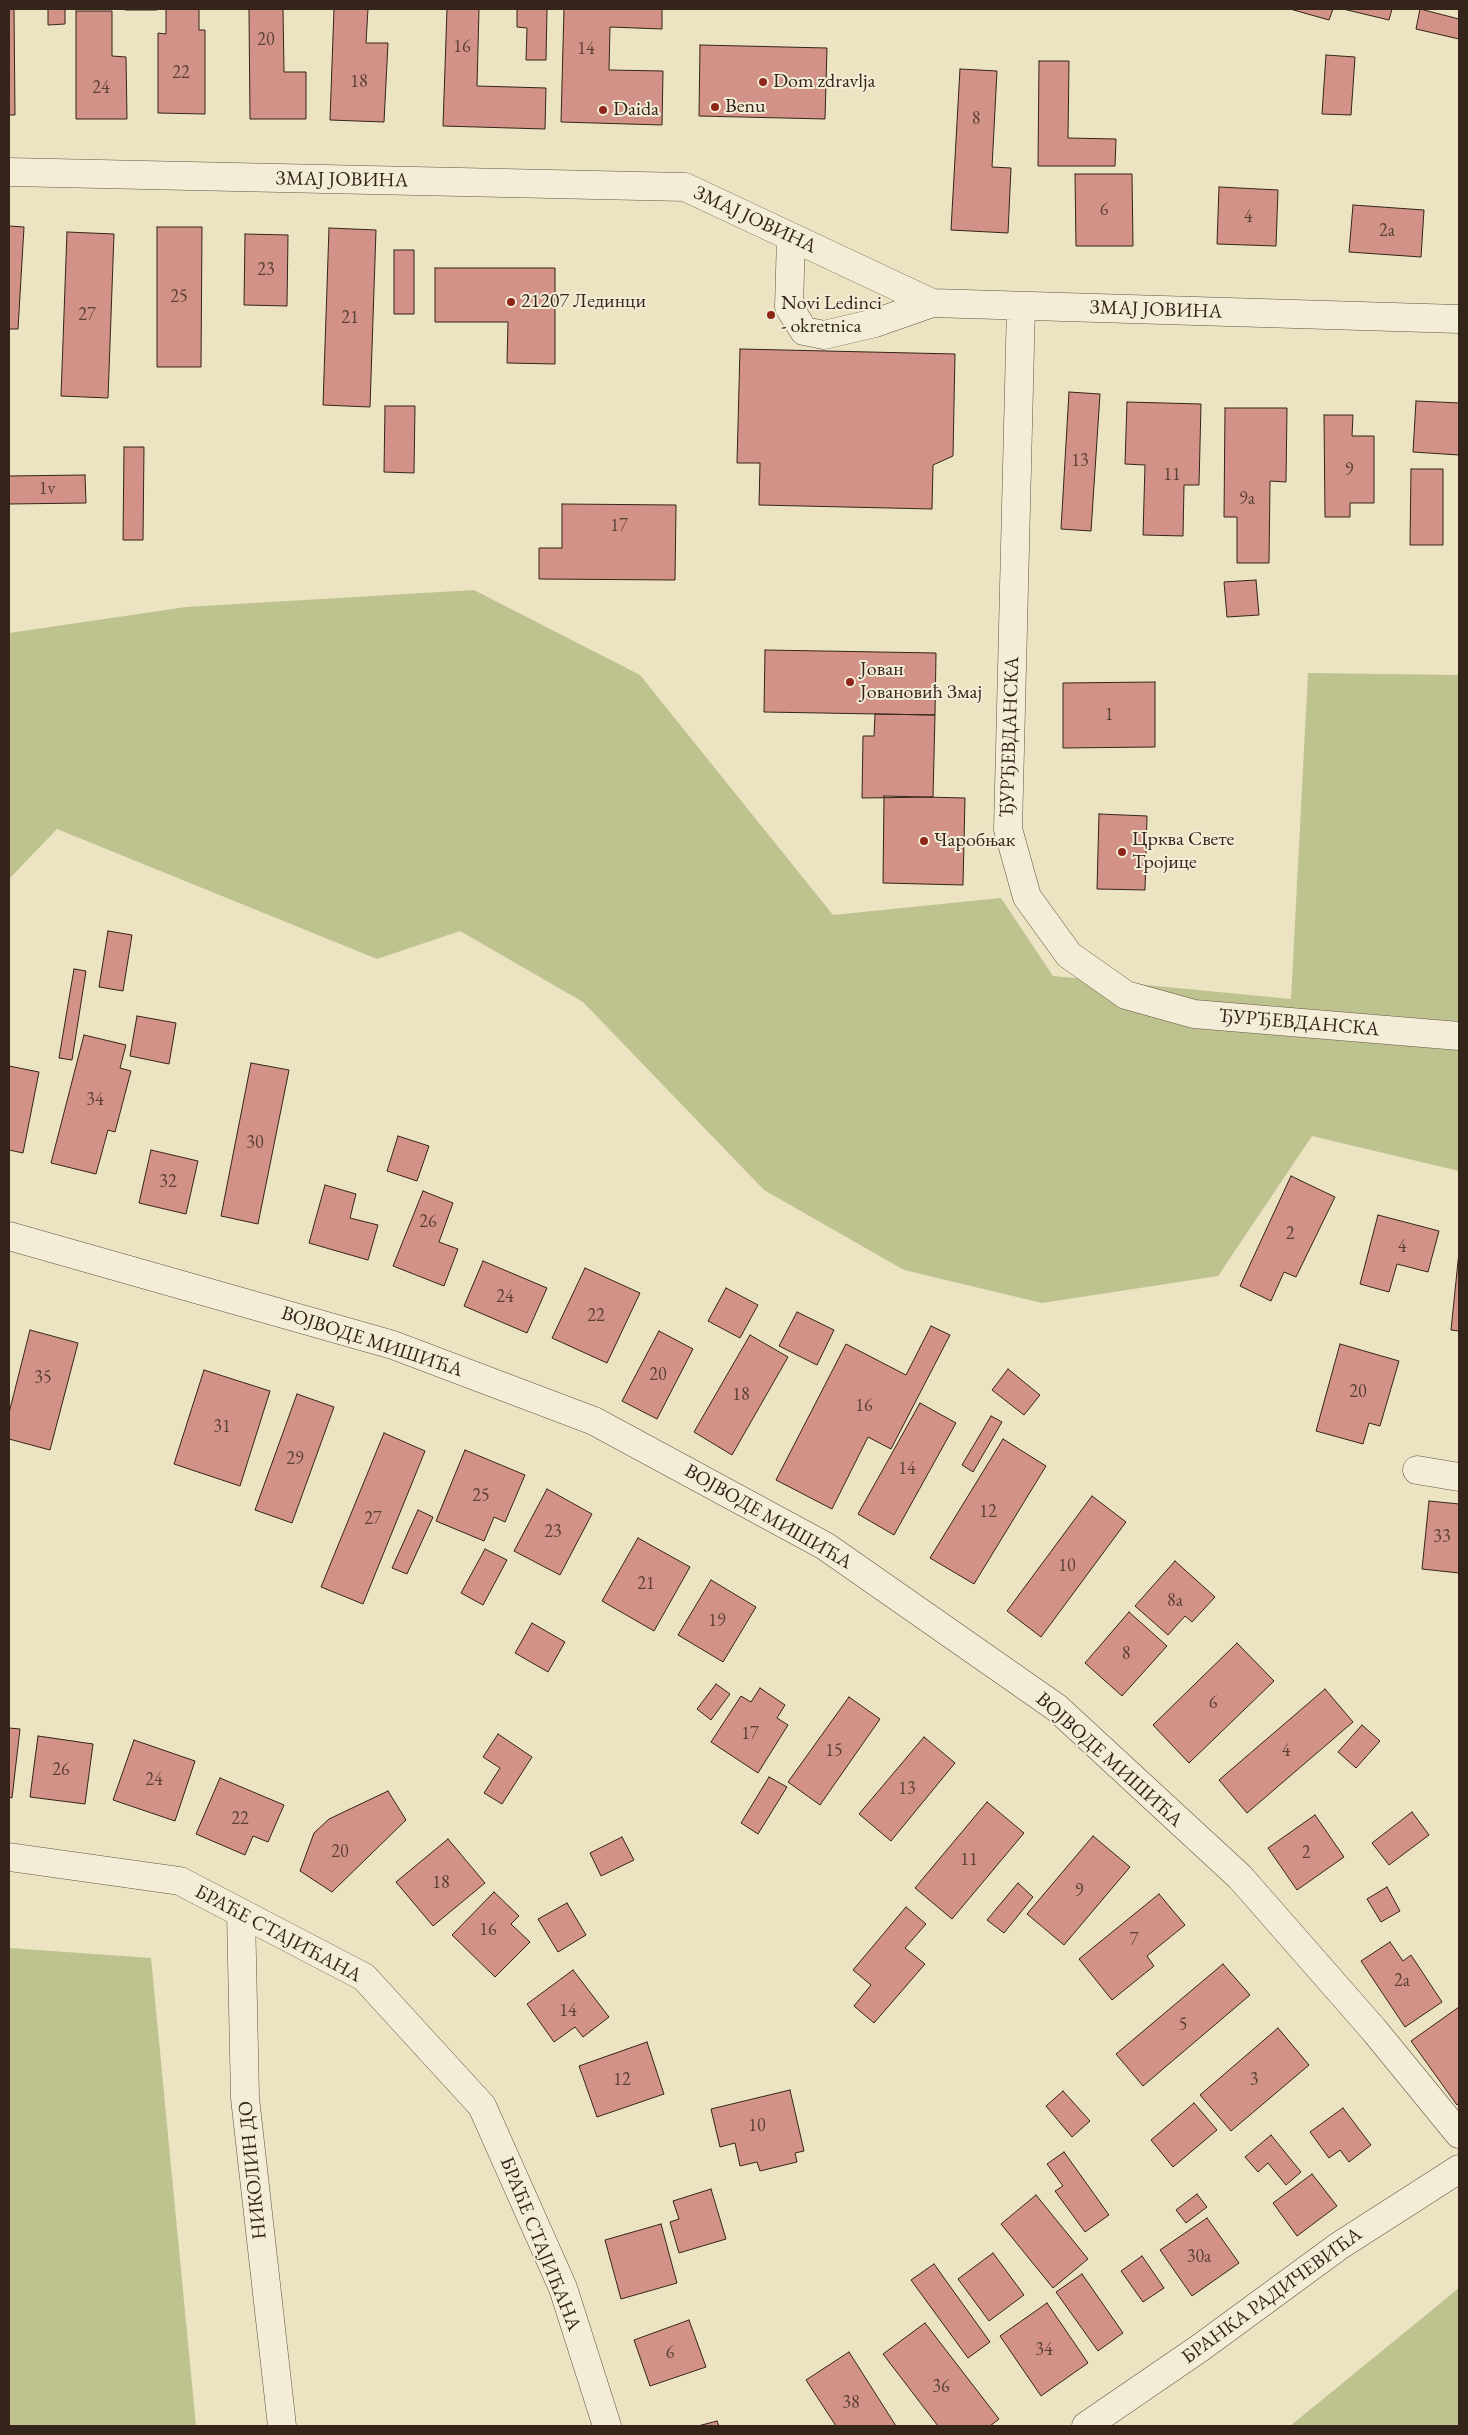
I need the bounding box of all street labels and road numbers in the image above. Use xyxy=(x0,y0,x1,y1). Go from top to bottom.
street label: ЗМАЈ ЈОВИНА xyxy=(275,167,409,193)
street label: ЗМАЈ ЈОВИНА xyxy=(690,181,820,259)
street label: ЗМАЈ ЈОВИНА xyxy=(1089,296,1223,324)
street label: ЂУРЂЕВДАНСКА xyxy=(995,656,1025,818)
street label: ЂУРЂЕВДАНСКА xyxy=(1218,1004,1380,1042)
street label: ВОЈВОДЕ МИШИЋА xyxy=(278,1301,466,1383)
street label: ВОЈВОДЕ МИШИЋА xyxy=(680,1459,856,1575)
street label: ВОЈВОДЕ МИШИЋА xyxy=(1031,1688,1187,1832)
street label: БРАЋЕ СТАЈИЋАНА xyxy=(190,1880,366,1988)
street label: НИКОЛИН ДО xyxy=(234,2100,272,2240)
street label: БРАЋЕ СТАЈИЋАНА xyxy=(494,2154,586,2334)
street label: БРАНКА РАДИЧЕВИЋА xyxy=(1177,2222,1367,2370)

